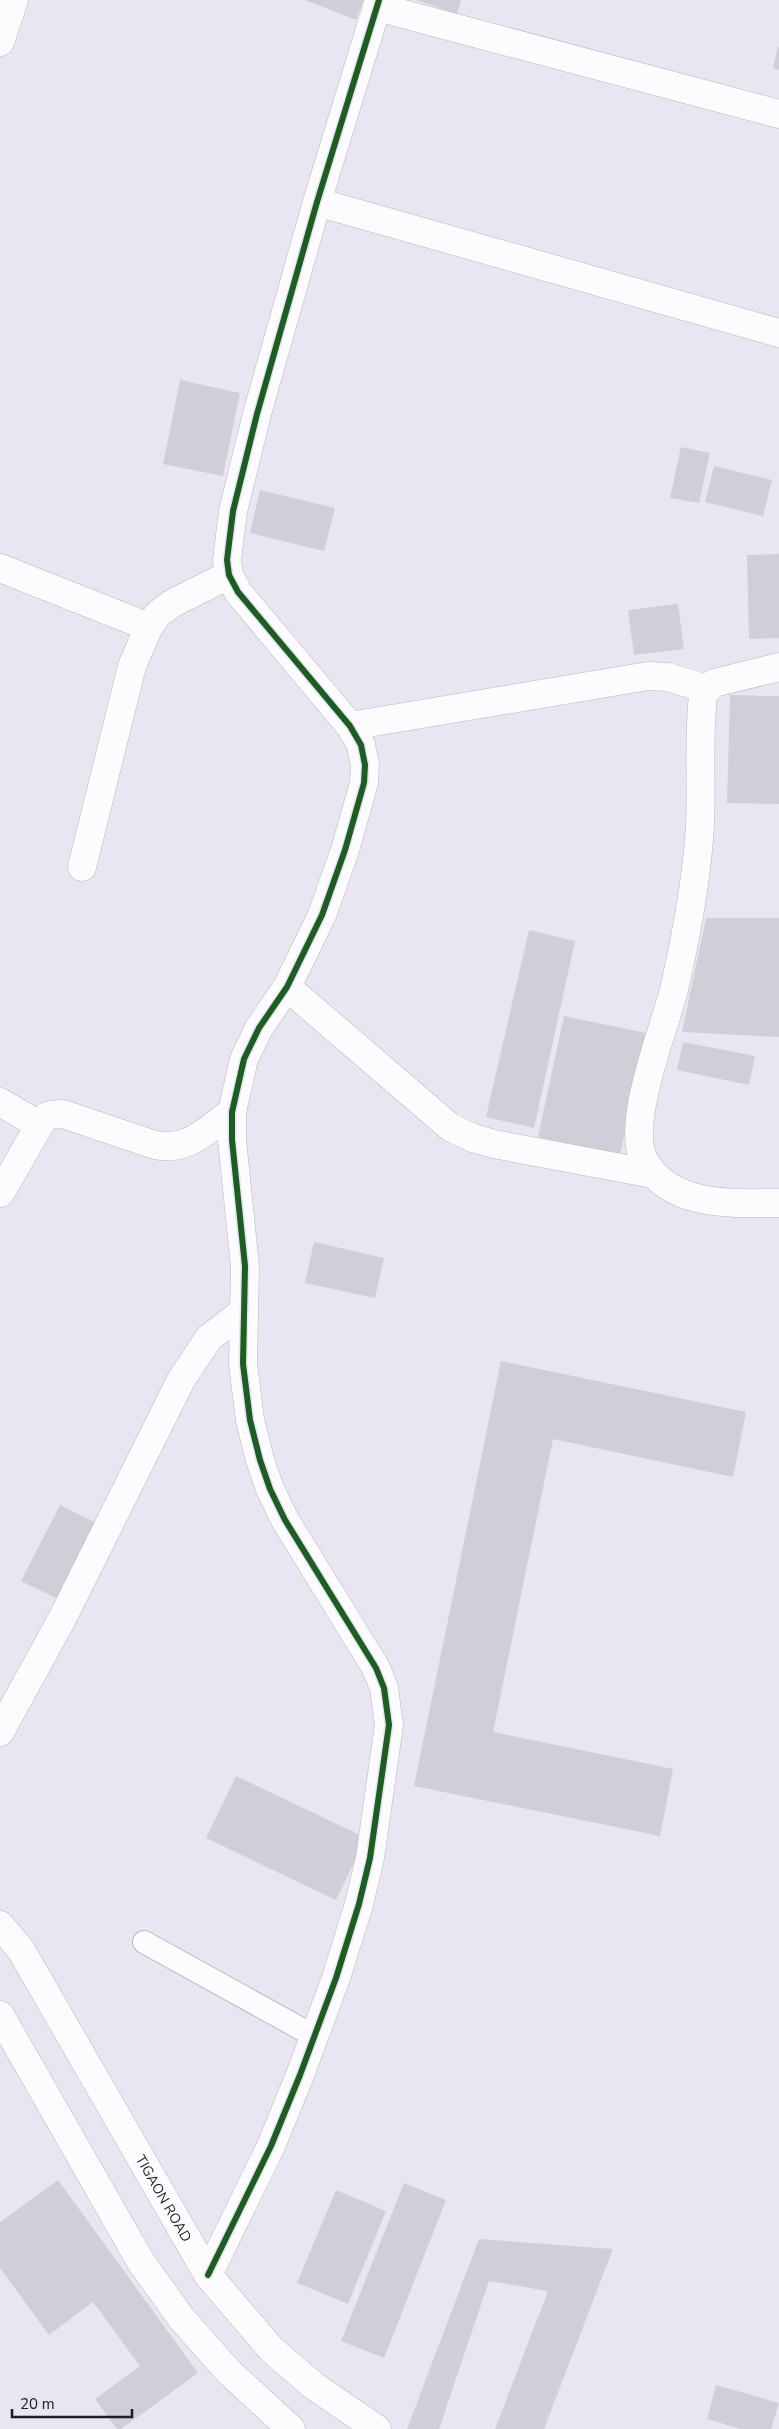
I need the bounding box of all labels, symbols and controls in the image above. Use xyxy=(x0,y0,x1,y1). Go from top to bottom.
street label: TIGAON ROAD xyxy=(131,2151,196,2245)
scale bar xyxy=(12,2386,132,2418)
text: 20 m xyxy=(20,2394,55,2414)

